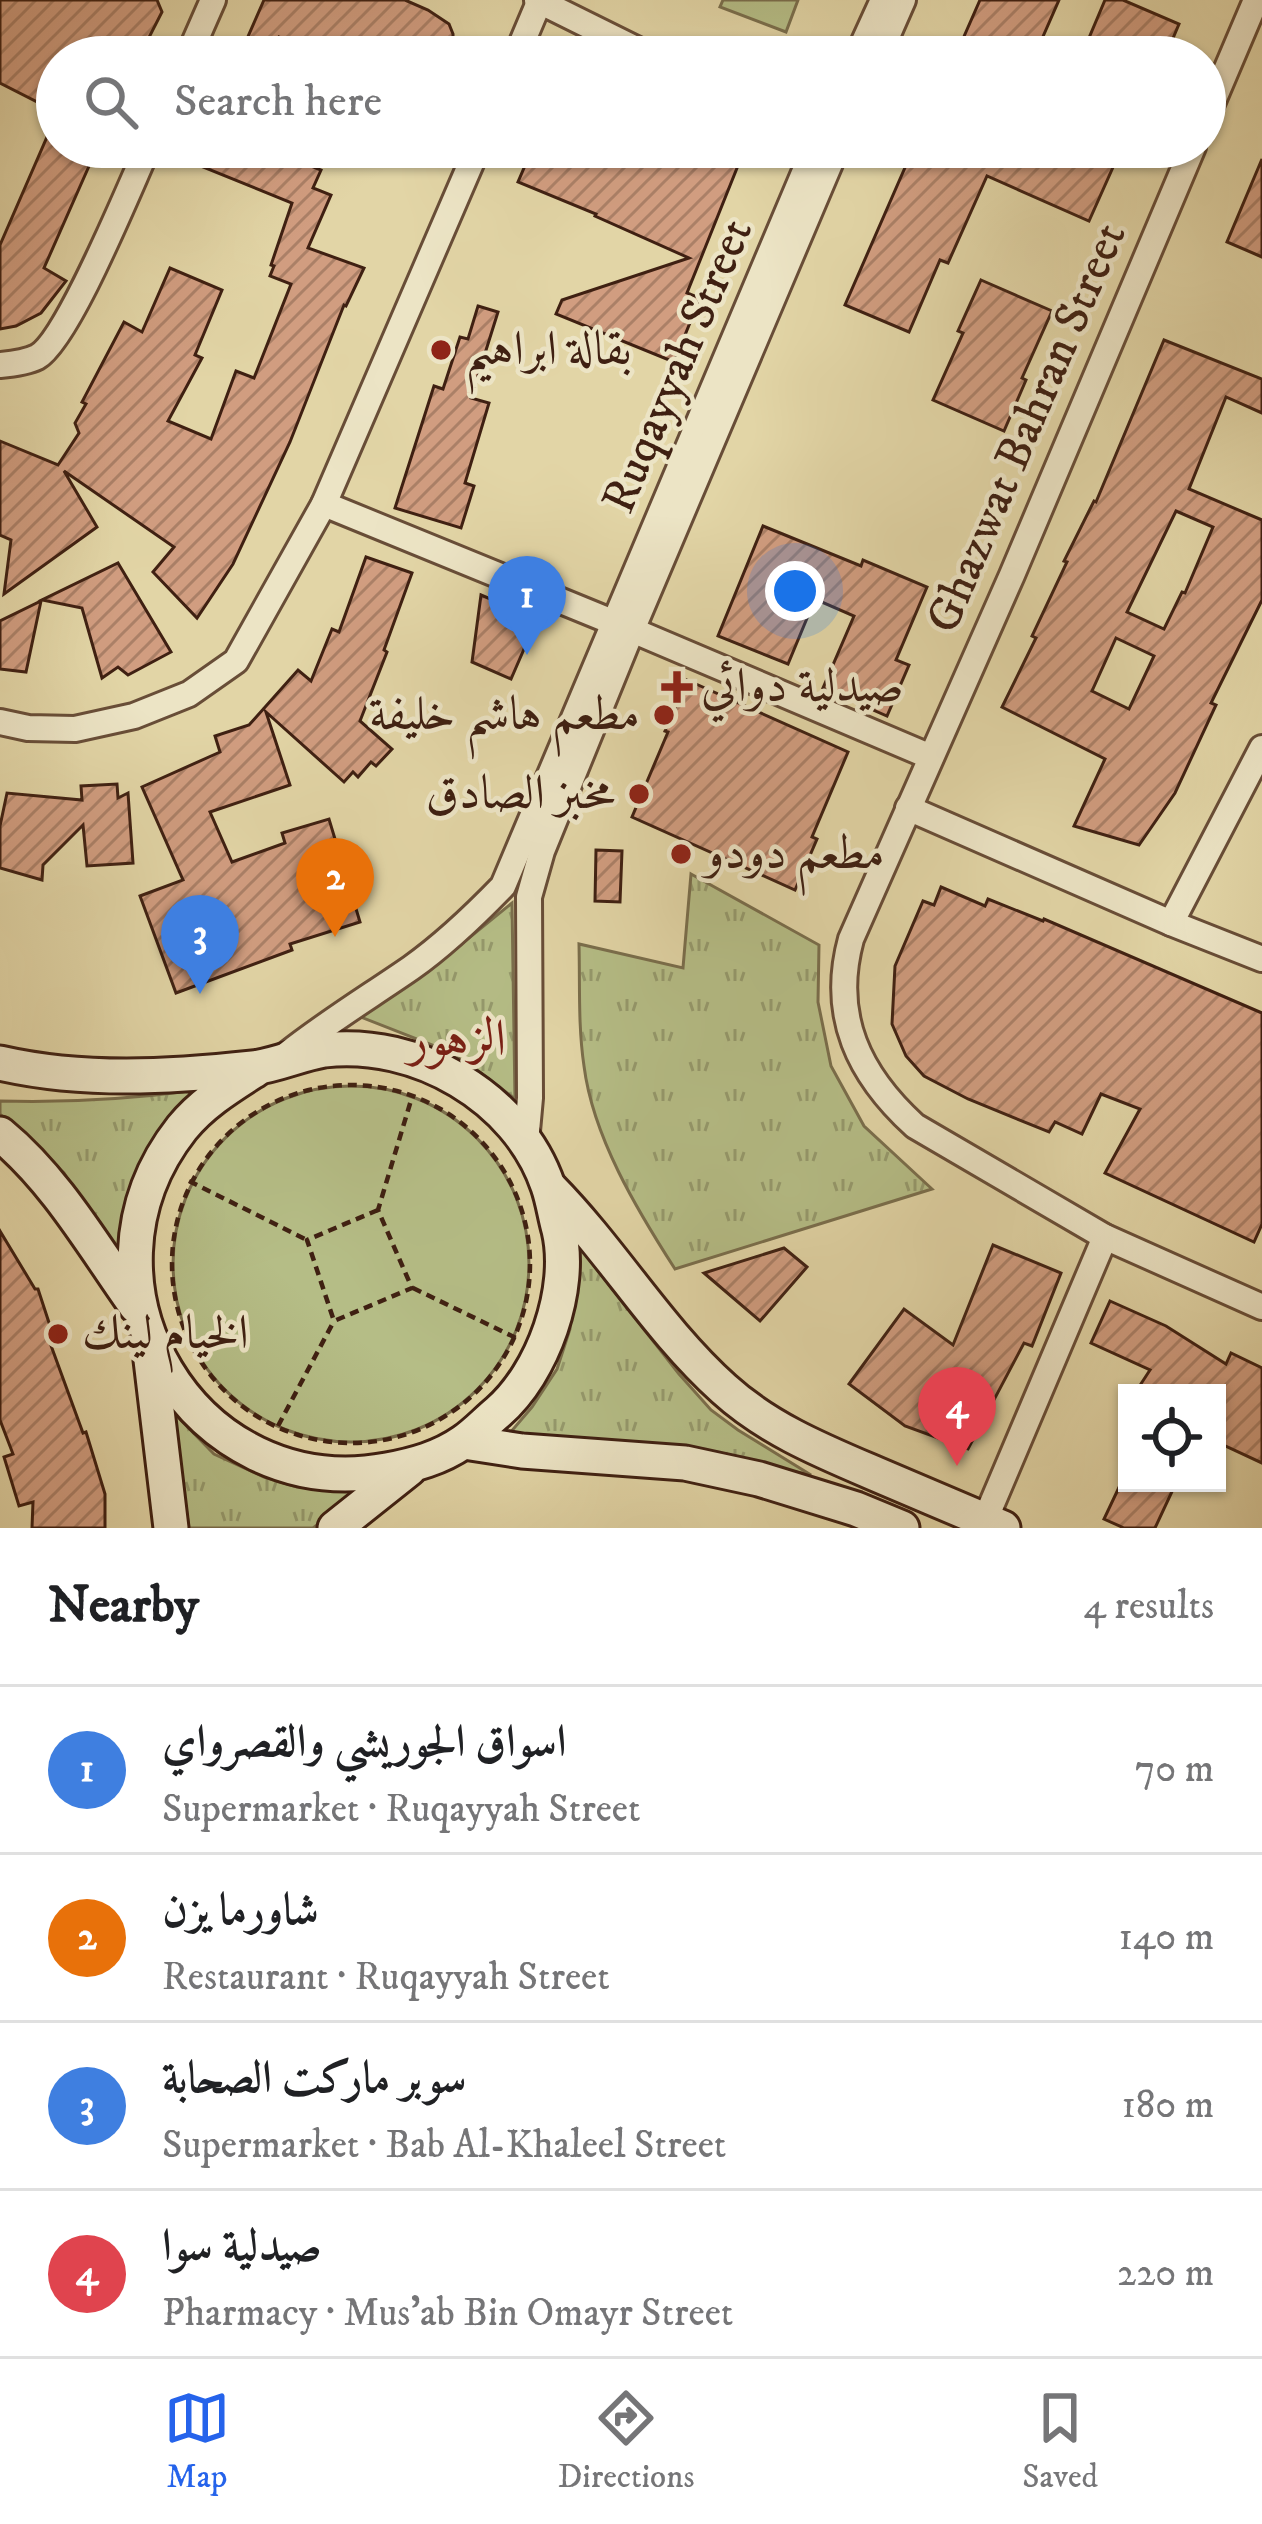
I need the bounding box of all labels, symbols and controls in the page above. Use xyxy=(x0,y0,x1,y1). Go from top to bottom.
search box xyxy=(36,36,1226,168)
icon: search xyxy=(78,69,144,135)
text: Search here xyxy=(174,74,382,130)
street label: Ruqayyah Street xyxy=(589,210,767,522)
street label: Ghazwat Bahran Street xyxy=(913,214,1141,642)
place label: بقالة ابراهيم xyxy=(465,320,632,395)
marker: بقالة ابراهيم xyxy=(428,337,454,363)
pin: 1 xyxy=(488,556,566,655)
your location xyxy=(765,561,825,621)
place label: صيدلية دوائي xyxy=(701,657,904,723)
marker: صيدلية دوائي xyxy=(664,674,690,700)
place label: مطعم هاشم خليفة xyxy=(369,685,640,760)
marker: مطعم هاشم خليفة xyxy=(651,702,677,728)
place label: مخبز الصادق xyxy=(426,764,615,824)
marker: مخبز الصادق xyxy=(626,781,652,807)
place label: مطعم دودو xyxy=(700,824,885,896)
pin: 2 xyxy=(296,838,374,937)
marker: مطعم دودو xyxy=(668,841,694,867)
pin: 3 xyxy=(161,895,239,994)
district label: الزهور xyxy=(403,1008,506,1072)
place label: الخيام لينك xyxy=(82,1304,249,1373)
marker: الخيام لينك xyxy=(45,1321,71,1347)
pin: 4 xyxy=(918,1367,996,1466)
map controls xyxy=(1118,1384,1226,1492)
button: locate xyxy=(1118,1384,1226,1492)
text: Nearby xyxy=(48,1574,199,1638)
text: 4 results xyxy=(1084,1582,1214,1631)
text: اسواق الجوريشي والقصرواي xyxy=(162,1715,567,1771)
text: 1 xyxy=(80,1745,94,1794)
text: 70 m xyxy=(1135,1745,1214,1794)
text: Supermarket · Ruqayyah Street xyxy=(162,1785,641,1834)
text: شاورما يزن xyxy=(162,1883,319,1939)
text: 2 xyxy=(77,1913,97,1962)
text: 140 m xyxy=(1119,1913,1214,1962)
text: Restaurant · Ruqayyah Street xyxy=(162,1953,610,2002)
text: سوبر ماركت الصحابة xyxy=(162,2051,466,2107)
text: 3 xyxy=(80,2081,94,2130)
text: 180 m xyxy=(1122,2081,1214,2130)
text: Supermarket · Bab Al-Khaleel Street xyxy=(162,2121,726,2170)
text: صيدلية سوا xyxy=(162,2219,322,2275)
text: 4 xyxy=(76,2249,98,2298)
text: 220 m xyxy=(1117,2249,1214,2298)
text: Pharmacy · Mus'ab Bin Omayr Street xyxy=(162,2289,733,2338)
tab: Map xyxy=(164,2385,230,2498)
tab: Directions xyxy=(558,2385,694,2498)
tab: Saved xyxy=(1022,2385,1098,2498)

